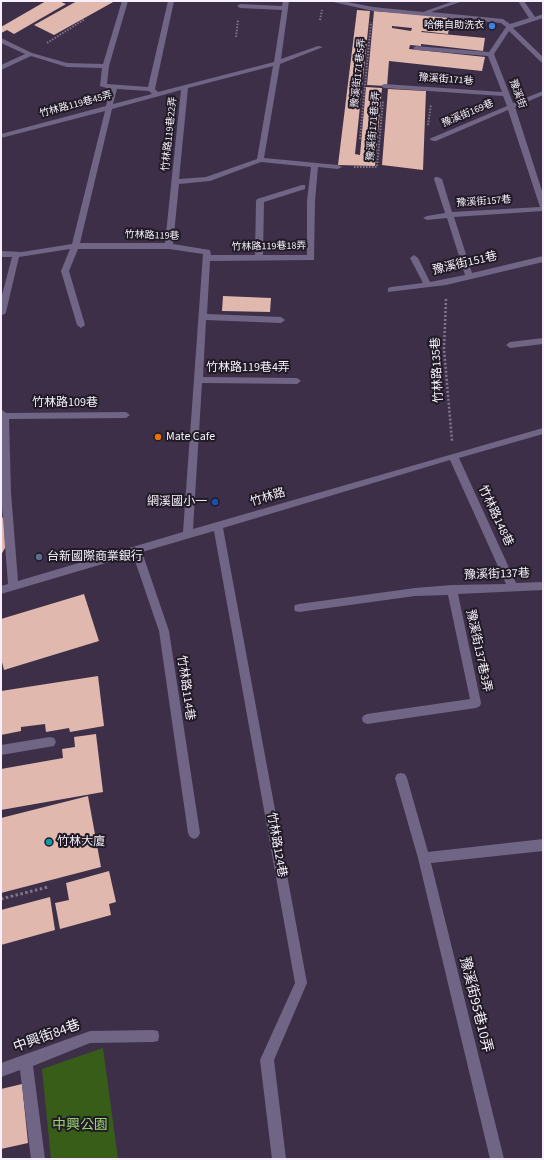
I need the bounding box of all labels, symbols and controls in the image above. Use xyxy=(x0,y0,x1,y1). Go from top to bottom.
place label: 哈佛自助洗衣 xyxy=(424,20,484,32)
marker: 哈佛自助洗衣 xyxy=(487,21,497,31)
street label: 豫溪街171巷5弄 xyxy=(349,38,369,108)
street label: 豫溪街171巷 xyxy=(418,72,474,88)
street label: 豫溪街 xyxy=(506,78,528,110)
street label: 竹林路119巷45弄 xyxy=(38,90,114,120)
street label: 豫溪街171巷3弄 xyxy=(365,91,383,161)
street label: 竹林路119巷22弄 xyxy=(160,96,180,172)
street label: 豫溪街169巷 xyxy=(440,98,496,130)
street label: 豫溪街157巷 xyxy=(456,194,512,210)
street label: 竹林路119巷 xyxy=(124,229,180,243)
street label: 竹林路119巷18弄 xyxy=(231,240,307,254)
street label: 豫溪街151巷 xyxy=(431,250,499,278)
street label: 竹林路135巷 xyxy=(429,337,447,403)
street label: 竹林路119巷4弄 xyxy=(206,361,290,375)
street label: 竹林路109巷 xyxy=(32,396,98,410)
place label: Mate Cafe xyxy=(166,430,215,444)
marker: Mate Cafe xyxy=(153,432,163,442)
street label: 竹林路148巷 xyxy=(475,483,515,549)
street label: 竹林路 xyxy=(249,486,287,510)
place label: 網溪國小一 xyxy=(147,495,207,509)
marker: 網溪國小一 xyxy=(210,497,220,507)
place label: 台新國際商業銀行 xyxy=(47,550,143,564)
marker: 台新國際商業銀行 xyxy=(34,552,44,562)
street label: 豫溪街137巷 xyxy=(464,567,530,583)
street label: 豫溪街137巷3弄 xyxy=(462,608,494,694)
street label: 竹林路114巷 xyxy=(173,654,197,722)
street label: 竹林路124巷 xyxy=(263,811,289,879)
place label: 竹林大廈 xyxy=(57,835,105,849)
marker: 竹林大廈 xyxy=(44,837,54,847)
street label: 豫溪街95巷10弄 xyxy=(455,956,495,1054)
street label: 中興街84巷 xyxy=(11,1017,83,1057)
park label: 中興公園 xyxy=(52,1118,108,1134)

